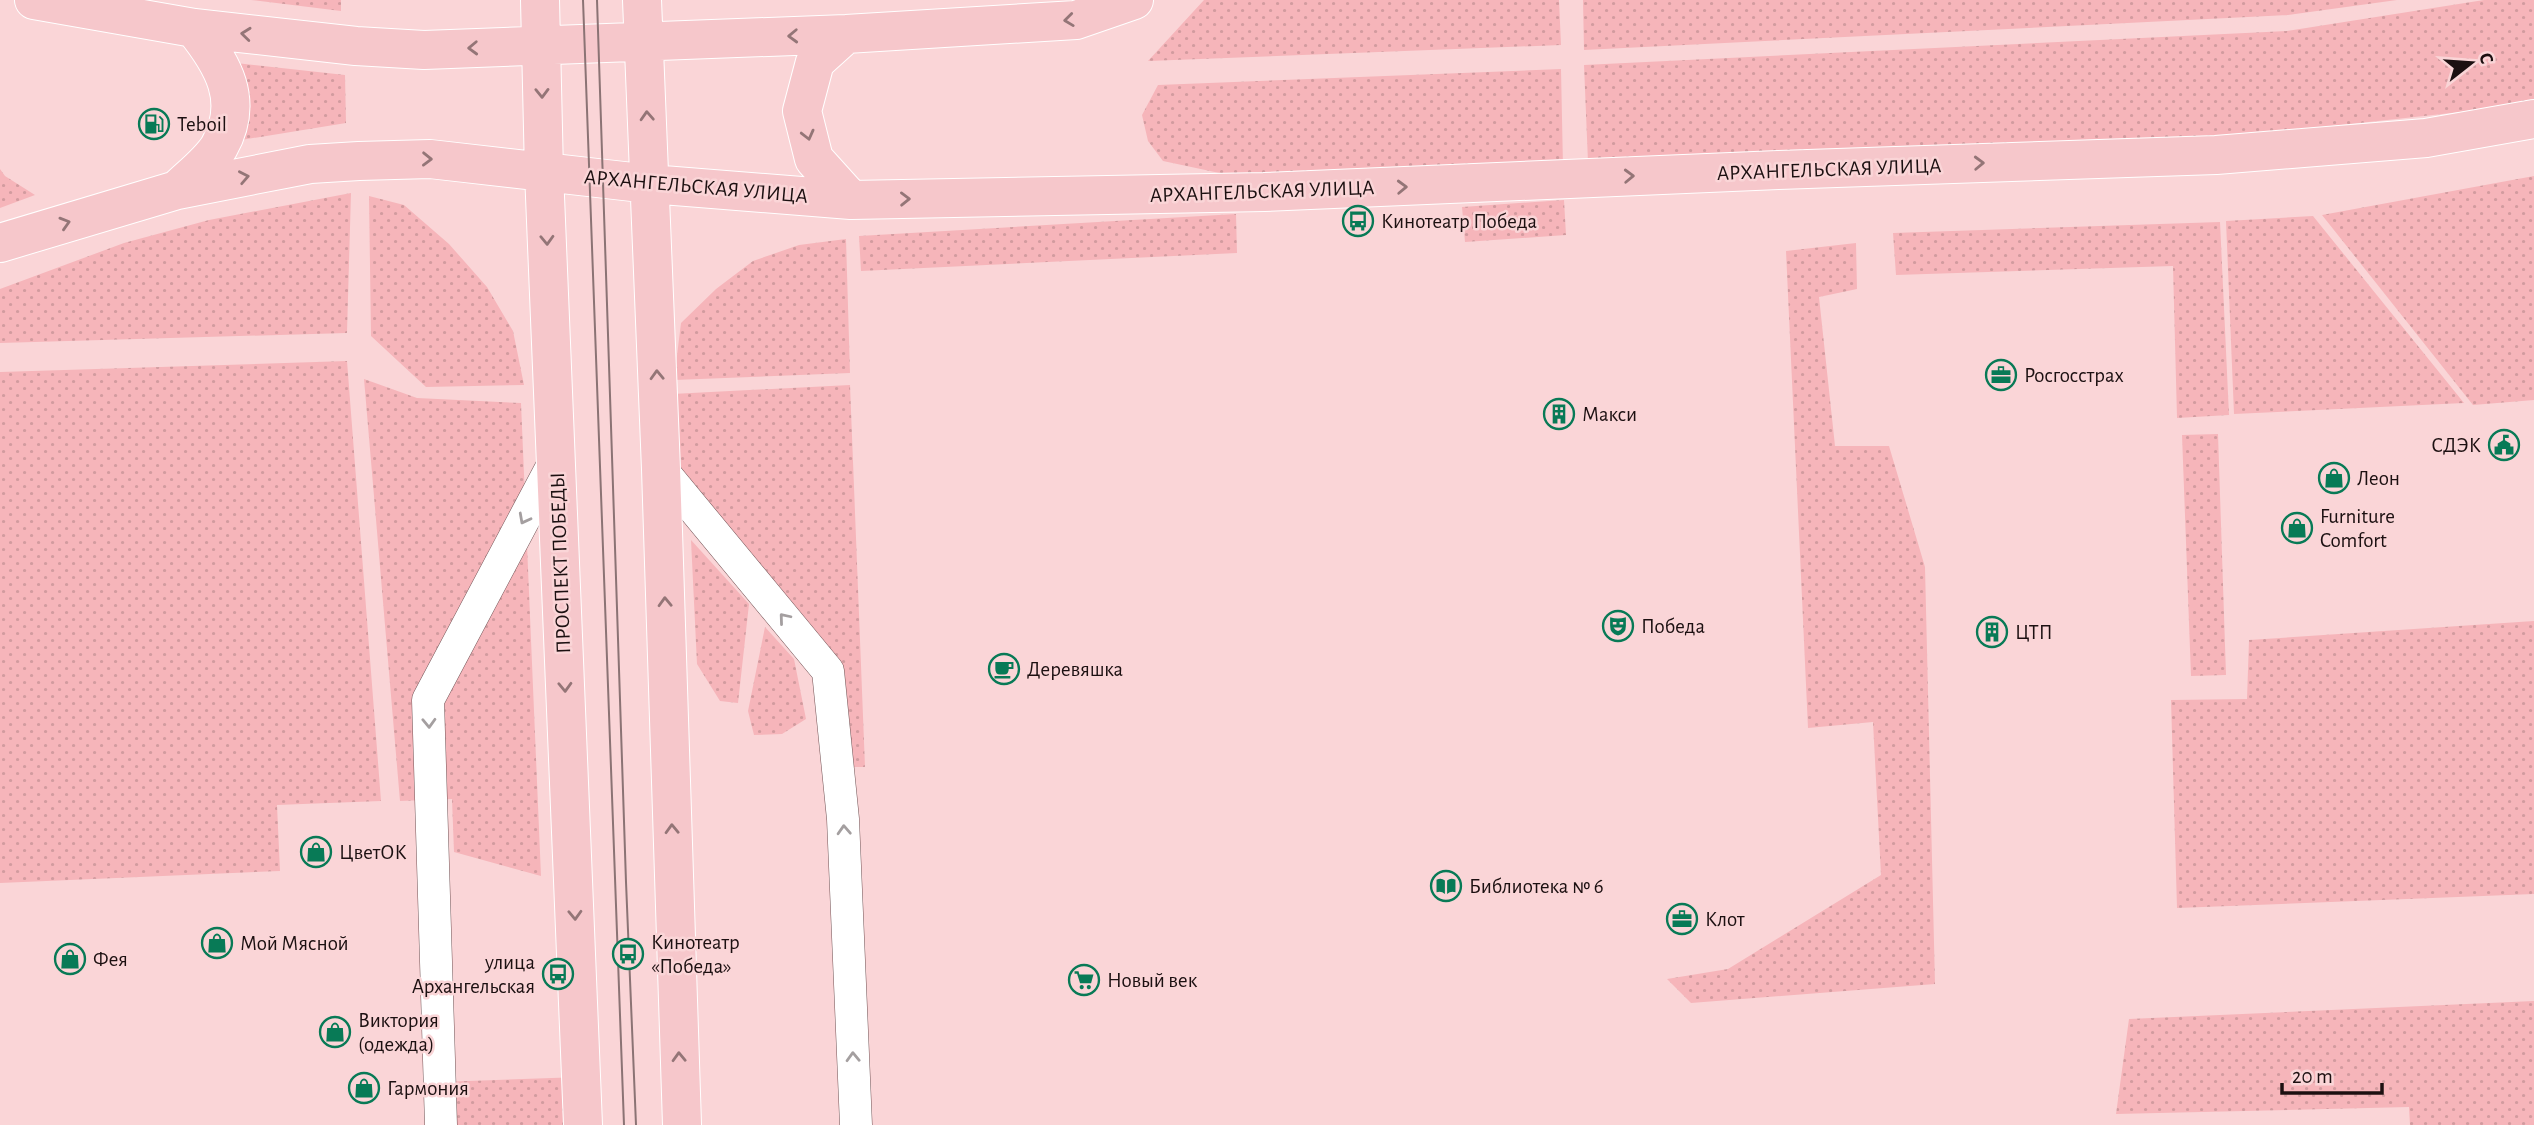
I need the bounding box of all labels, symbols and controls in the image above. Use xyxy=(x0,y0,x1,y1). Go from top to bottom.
one-way arrow xyxy=(1063,12,1075,27)
one-way arrow xyxy=(241,27,252,42)
north arrow xyxy=(2436,28,2506,98)
one-way arrow xyxy=(787,29,798,44)
one-way arrow xyxy=(467,40,478,55)
text: С xyxy=(2475,51,2496,66)
one-way arrow xyxy=(534,88,550,98)
fuel station icon: Teboil xyxy=(137,107,171,141)
one-way arrow xyxy=(640,110,655,121)
place label: Teboil xyxy=(177,114,227,135)
one-way arrow xyxy=(800,129,814,141)
one-way arrow xyxy=(421,152,432,167)
street label: АРХАНГЕЛЬСКАЯ УЛИЦА xyxy=(1716,155,1942,184)
one-way arrow xyxy=(1973,156,1984,171)
street label: АРХАНГЕЛЬСКАЯ УЛИЦА xyxy=(583,166,809,207)
one-way arrow xyxy=(1624,169,1635,184)
one-way arrow xyxy=(238,170,250,185)
street label: АРХАНГЕЛЬСКАЯ УЛИЦА xyxy=(1149,177,1375,206)
one-way arrow xyxy=(1396,179,1407,194)
one-way arrow xyxy=(899,191,910,206)
bus stop icon: Кинотеатр Победа xyxy=(1341,204,1375,238)
place label: Кинотеатр Победа xyxy=(1381,211,1538,232)
one-way arrow xyxy=(59,217,71,232)
one-way arrow xyxy=(539,234,554,245)
office icon: Росгосстрах xyxy=(1984,358,2018,392)
place label: Росгосстрах xyxy=(2024,365,2124,386)
one-way arrow xyxy=(650,369,665,380)
building icon: Макси xyxy=(1542,397,1576,431)
place label: Макси xyxy=(1582,404,1637,425)
public building icon: СДЭК xyxy=(2487,428,2521,462)
place label: СДЭК xyxy=(2431,435,2481,456)
shop icon: Леон xyxy=(2317,461,2351,495)
place label: Леон xyxy=(2357,468,2400,489)
street label: ПРОСПЕКТ ПОБЕДЫ xyxy=(547,472,574,654)
place label: Furniture Comfort xyxy=(2320,506,2395,551)
shop icon: Furniture Comfort xyxy=(2280,511,2314,545)
one-way arrow xyxy=(519,512,532,525)
one-way arrow xyxy=(657,596,673,607)
theatre icon: Победа xyxy=(1601,609,1635,643)
one-way arrow xyxy=(780,614,793,626)
building icon: ЦТП xyxy=(1975,615,2009,649)
place label: Победа xyxy=(1641,616,1705,637)
place label: ЦТП xyxy=(2015,622,2053,643)
cafe icon: Деревяшка xyxy=(987,652,1021,686)
place label: Деревяшка xyxy=(1027,659,1124,680)
one-way arrow xyxy=(558,682,573,693)
one-way arrow xyxy=(421,718,436,729)
one-way arrow xyxy=(664,824,680,834)
one-way arrow xyxy=(837,824,852,835)
shop icon: ЦветОК xyxy=(299,835,333,869)
place label: ЦветОК xyxy=(339,842,407,863)
library icon: Библиотека № 6 xyxy=(1429,869,1463,903)
place label: Библиотека № 6 xyxy=(1469,876,1604,897)
office icon: Клот xyxy=(1665,902,1699,936)
one-way arrow xyxy=(567,909,582,920)
place label: Клот xyxy=(1705,909,1745,930)
shop icon: Мой Мясной xyxy=(200,926,234,960)
place label: Кинотеатр «Победа» xyxy=(651,932,740,977)
place label: Мой Мясной xyxy=(240,933,349,954)
bus stop icon: Кинотеатр «Победа» xyxy=(611,937,645,971)
shop icon: Фея xyxy=(53,942,87,976)
place label: Фея xyxy=(93,949,128,970)
place label: улица Архангельская xyxy=(412,952,535,997)
bus stop icon: улица Архангельская xyxy=(541,957,575,991)
supermarket icon: Новый век xyxy=(1067,963,1101,997)
place label: Новый век xyxy=(1107,970,1198,991)
place label: Виктория (одежда) xyxy=(358,1010,439,1055)
shop icon: Виктория (одежда) xyxy=(318,1015,352,1049)
one-way arrow xyxy=(672,1051,687,1062)
one-way arrow xyxy=(846,1051,861,1062)
scale bar xyxy=(2282,1052,2382,1096)
text: 20 m xyxy=(2292,1066,2333,1087)
shop icon: Гармония xyxy=(347,1071,381,1105)
place label: Гармония xyxy=(387,1078,469,1099)

